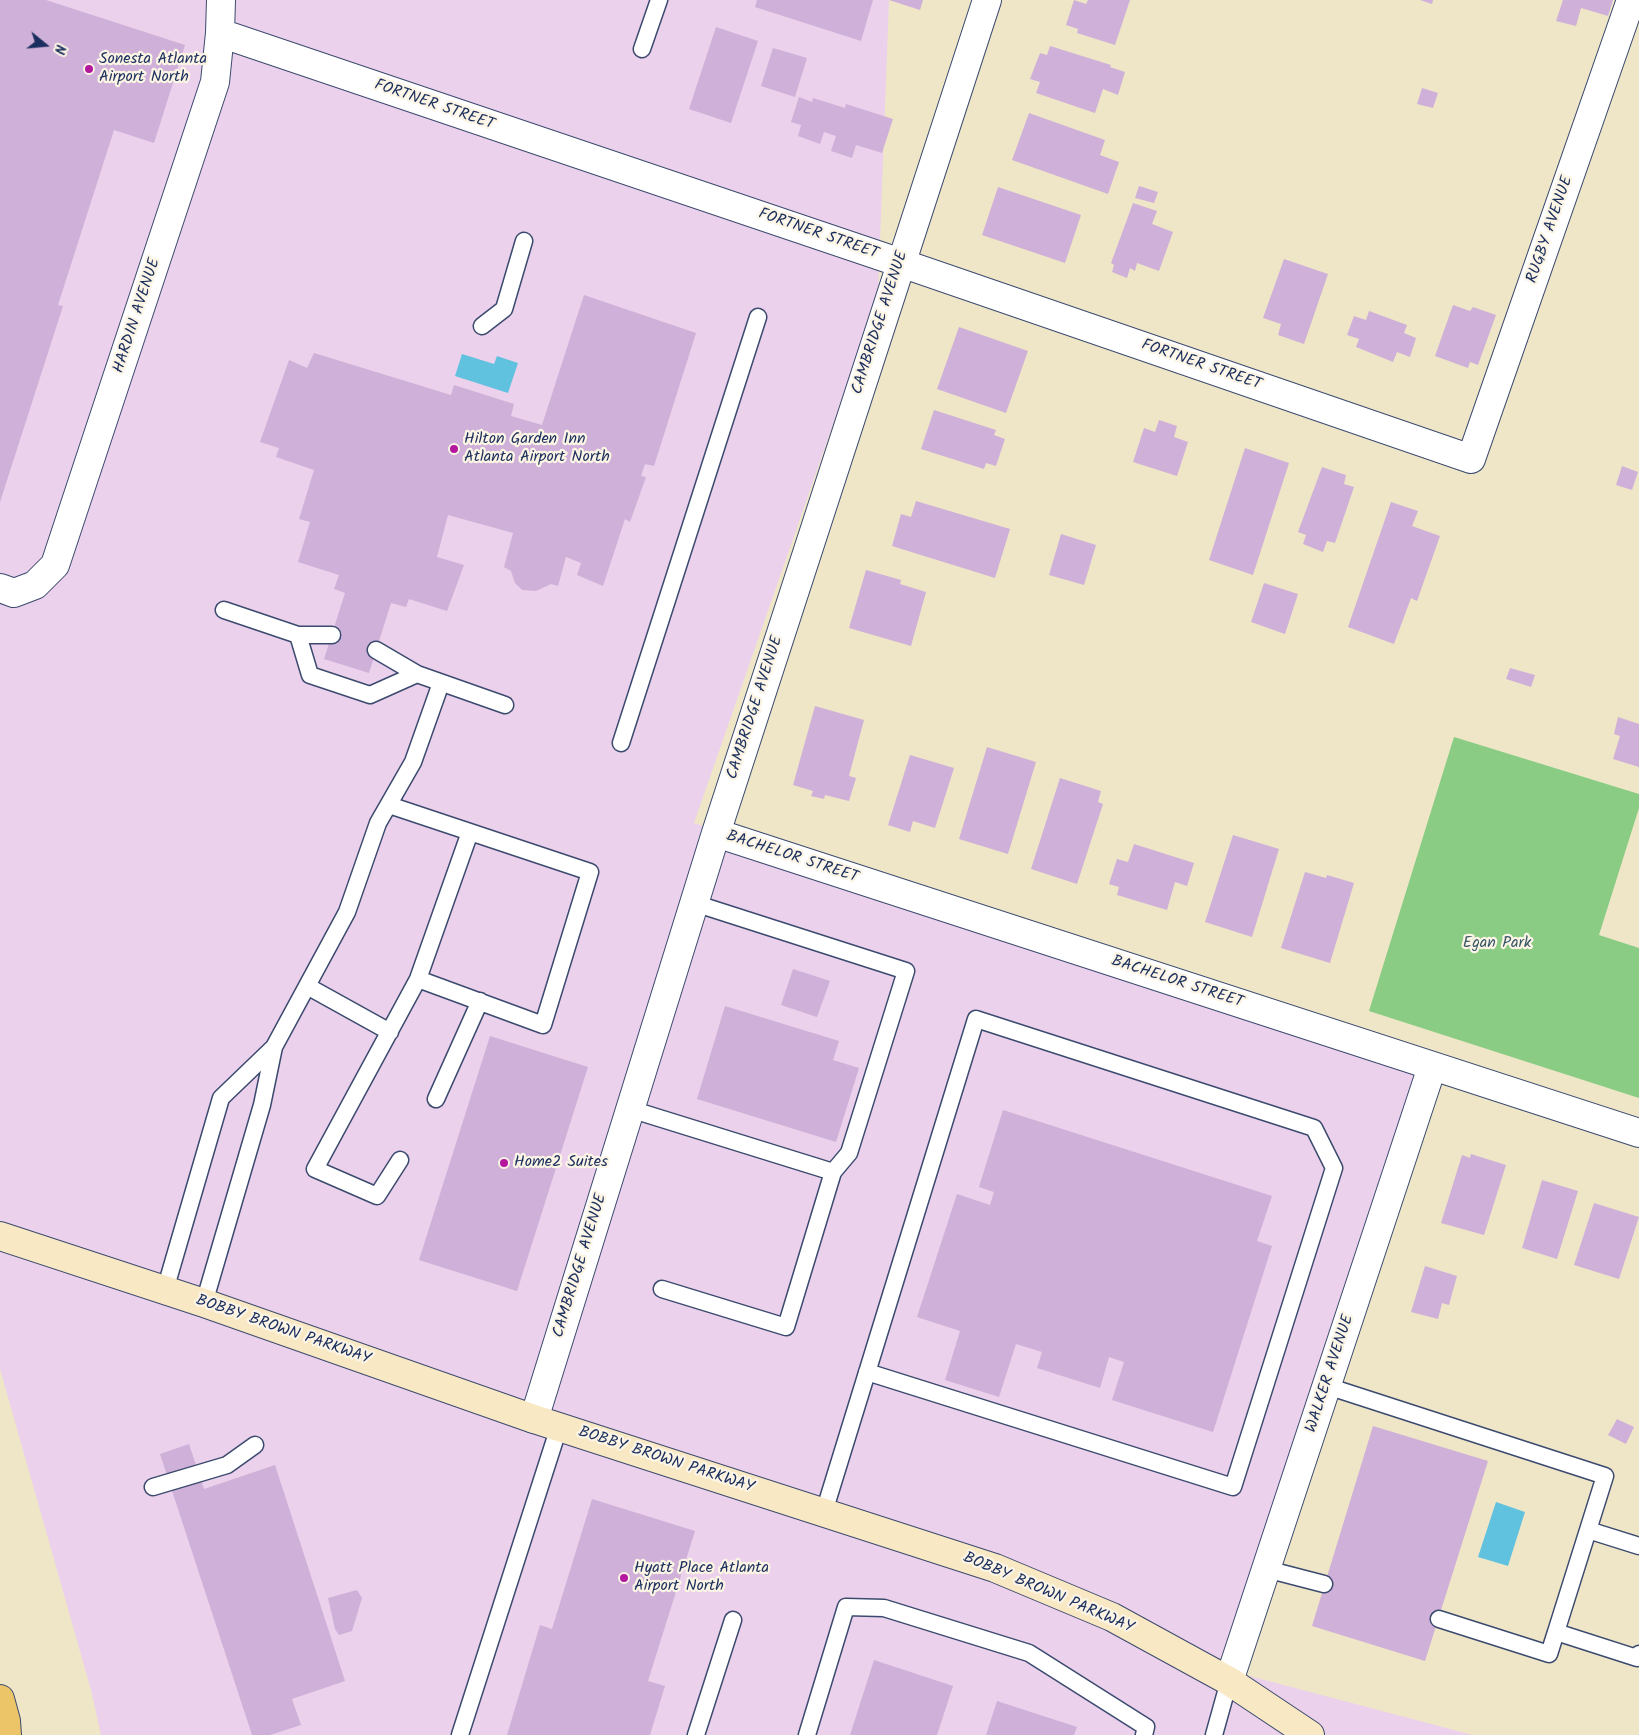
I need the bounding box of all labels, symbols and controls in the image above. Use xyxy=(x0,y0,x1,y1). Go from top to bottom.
north arrow xyxy=(20,20,70,70)
text: N xyxy=(48,42,71,57)
place label: Sonesta Atlanta Airport North xyxy=(99,50,207,88)
marker: Sonesta Atlanta Airport North xyxy=(83,63,95,75)
street label: FORTNER STREET xyxy=(371,76,497,136)
street label: RUGBY AVENUE xyxy=(1524,174,1578,286)
street label: FORTNER STREET xyxy=(755,205,881,265)
street label: CAMBRIDGE AVENUE xyxy=(849,249,913,397)
street label: HARDIN AVENUE xyxy=(110,256,166,376)
street label: FORTNER STREET xyxy=(1138,336,1264,396)
place label: Hilton Garden Inn Atlanta Airport North xyxy=(464,430,610,468)
marker: Hilton Garden Inn Atlanta Airport North xyxy=(448,443,460,455)
street label: CAMBRIDGE AVENUE xyxy=(724,634,788,782)
street label: BACHELOR STREET xyxy=(724,828,860,888)
park label: Egan Park xyxy=(1463,934,1531,954)
street label: BACHELOR STREET xyxy=(1109,953,1245,1013)
place label: Home2 Suites xyxy=(514,1153,608,1173)
marker: Home2 Suites xyxy=(498,1157,510,1169)
street label: CAMBRIDGE AVENUE xyxy=(550,1192,612,1340)
street label: BOBBY BROWN PARKWAY xyxy=(193,1292,373,1370)
street label: WALKER AVENUE xyxy=(1303,1313,1359,1435)
street label: BOBBY BROWN PARKWAY xyxy=(576,1423,756,1499)
street label: BOBBY BROWN PARKWAY xyxy=(960,1549,1136,1639)
place label: Hyatt Place Atlanta Airport North xyxy=(634,1559,769,1597)
marker: Hyatt Place Atlanta Airport North xyxy=(618,1572,630,1584)

